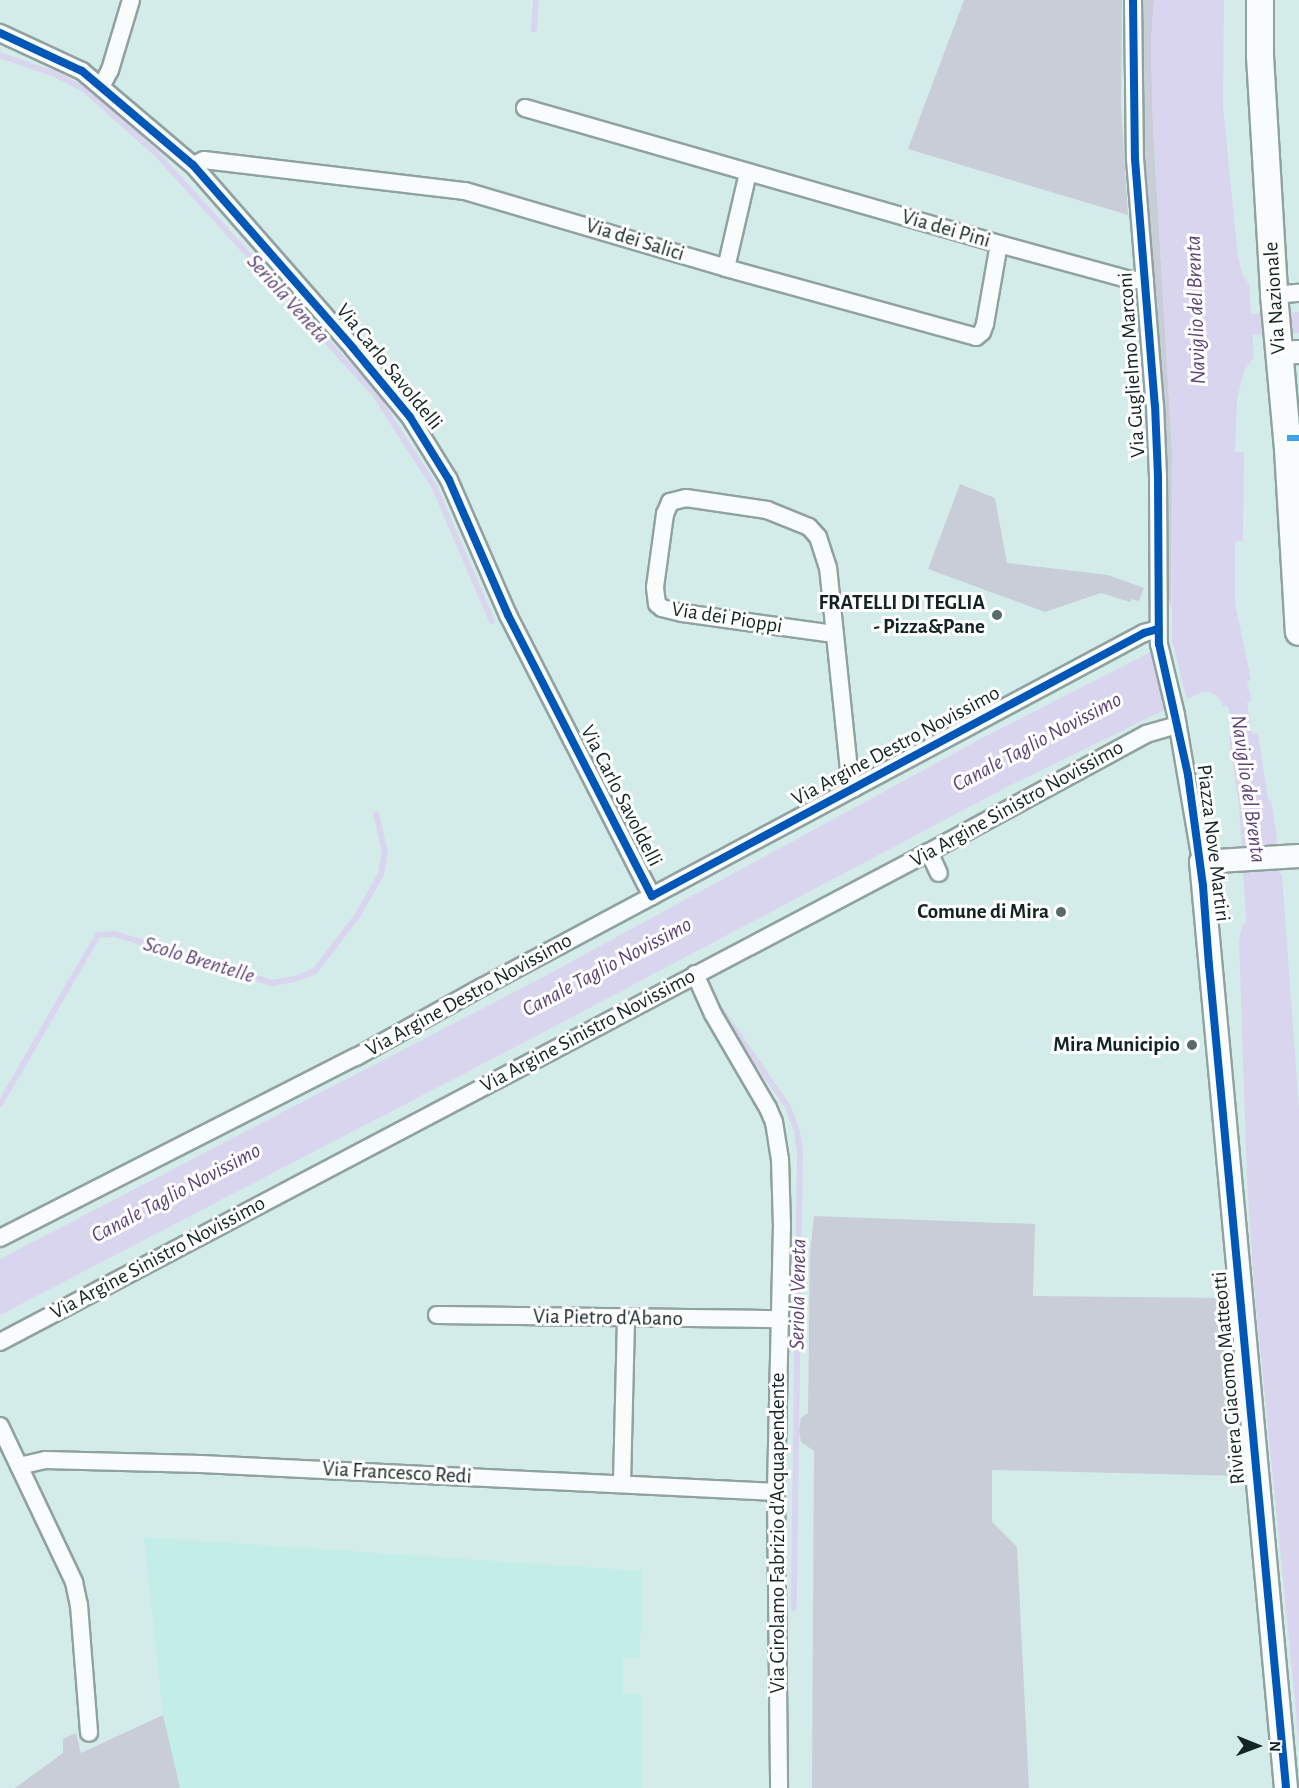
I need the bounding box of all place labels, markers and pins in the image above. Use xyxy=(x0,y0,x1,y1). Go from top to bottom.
place label: FRATELLI DI TEGLIA - Pizza&Pane xyxy=(818,590,985,640)
marker: FRATELLI DI TEGLIA - Pizza&Pane xyxy=(990,608,1004,622)
place label: Comune di Mira xyxy=(917,899,1049,925)
marker: Comune di Mira xyxy=(1054,905,1068,919)
place label: Mira Municipio xyxy=(1053,1032,1180,1058)
marker: Mira Municipio xyxy=(1185,1038,1199,1052)

